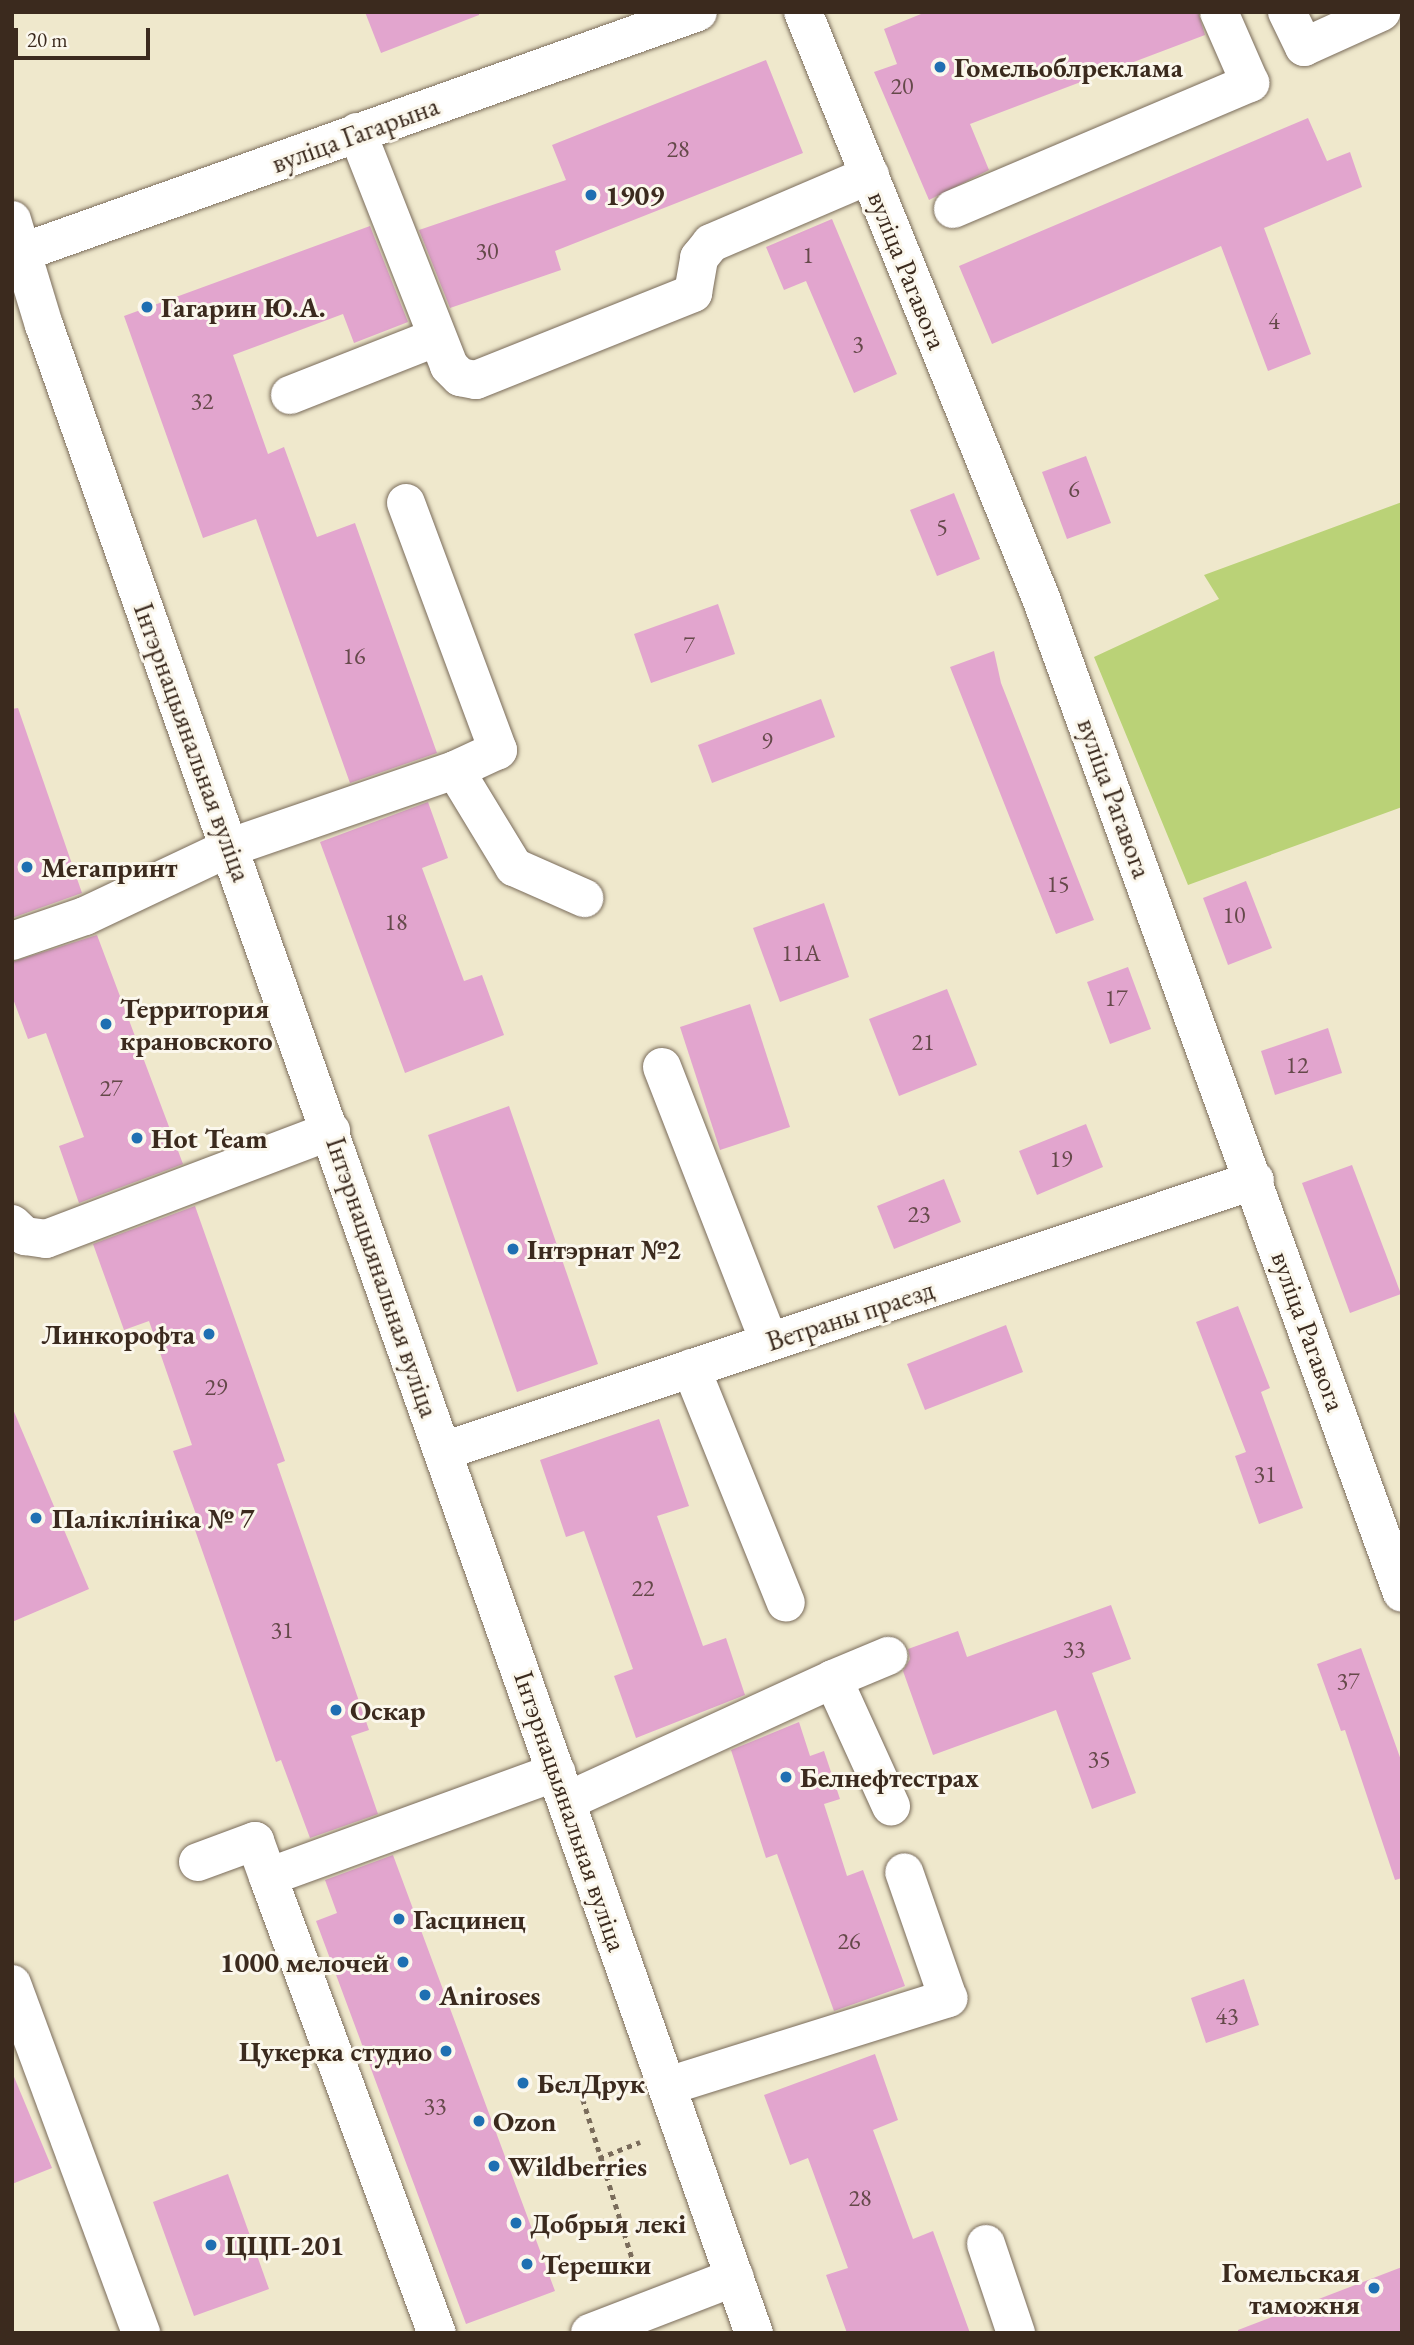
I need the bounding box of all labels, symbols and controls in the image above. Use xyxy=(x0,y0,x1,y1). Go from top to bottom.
scale bar xyxy=(18,14,154,58)
text: 20 m xyxy=(27,26,68,53)
place label: Гомельоблреклама xyxy=(954,50,1183,84)
marker: Гомельоблреклама xyxy=(932,59,948,75)
house number: 20 xyxy=(890,72,914,100)
street label: вуліца Гагарына xyxy=(267,88,443,180)
house number: 28 xyxy=(666,135,690,163)
place label: 1909 xyxy=(605,178,664,212)
street label: вуліца Рагавога xyxy=(861,186,955,354)
marker: 1909 xyxy=(583,187,599,203)
house number: 30 xyxy=(475,237,499,265)
house number: 1 xyxy=(802,241,814,269)
place label: Гагарин Ю.А. xyxy=(161,290,326,324)
marker: Гагарин Ю.А. xyxy=(139,299,155,315)
house number: 4 xyxy=(1268,307,1280,335)
house number: 3 xyxy=(852,330,864,358)
house number: 32 xyxy=(190,387,214,415)
house number: 6 xyxy=(1068,475,1080,503)
house number: 5 xyxy=(936,513,948,541)
street label: Інтэрнацыянальная вуліца xyxy=(127,598,259,886)
house number: 7 xyxy=(683,631,695,659)
house number: 16 xyxy=(342,642,366,670)
street label: вуліца Рагавога xyxy=(1071,713,1159,883)
house number: 9 xyxy=(761,727,773,755)
place label: Мегапринт xyxy=(41,850,178,884)
marker: Мегапринт xyxy=(19,859,35,875)
house number: 15 xyxy=(1046,870,1070,898)
house number: 10 xyxy=(1222,901,1246,929)
house number: 18 xyxy=(384,908,408,936)
house number: 11А xyxy=(781,939,821,967)
house number: 17 xyxy=(1104,984,1128,1012)
place label: Территория крановского xyxy=(120,991,273,1057)
marker: Территория крановского xyxy=(98,1016,114,1032)
house number: 21 xyxy=(911,1028,935,1056)
house number: 12 xyxy=(1285,1051,1309,1079)
house number: 27 xyxy=(99,1074,123,1102)
place label: Hot Team xyxy=(151,1121,268,1155)
marker: Hot Team xyxy=(129,1130,145,1146)
street label: Інтэрнацыянальная вуліца xyxy=(319,1132,447,1422)
house number: 19 xyxy=(1049,1145,1073,1173)
house number: 23 xyxy=(907,1200,931,1228)
place label: Інтэрнат №2 xyxy=(527,1232,681,1266)
marker: Інтэрнат №2 xyxy=(505,1241,521,1257)
street label: вуліца Рагавога xyxy=(1265,1246,1353,1416)
street label: Ветраны праезд xyxy=(762,1272,938,1358)
place label: Линкорофта xyxy=(41,1317,195,1351)
marker: Линкорофта xyxy=(201,1326,217,1342)
house number: 29 xyxy=(204,1373,228,1401)
house number: 31 xyxy=(1253,1460,1277,1488)
place label: Паліклініка № 7 xyxy=(52,1501,254,1535)
marker: Паліклініка № 7 xyxy=(26,1508,46,1528)
house number: 22 xyxy=(631,1574,655,1602)
house number: 31 xyxy=(270,1616,294,1644)
house number: 33 xyxy=(1062,1635,1086,1663)
street label: Інтэрнацыянальная вуліца xyxy=(507,1666,635,1956)
house number: 37 xyxy=(1336,1667,1360,1695)
place label: Оскар xyxy=(350,1693,425,1727)
marker: Оскар xyxy=(328,1702,344,1718)
house number: 35 xyxy=(1087,1745,1111,1773)
place label: Белнефтестрах xyxy=(800,1760,979,1794)
marker: Белнефтестрах xyxy=(778,1769,794,1785)
place label: Гасцинец xyxy=(413,1902,526,1936)
marker: Гасцинец xyxy=(391,1911,407,1927)
house number: 26 xyxy=(837,1927,861,1955)
place label: 1000 мелочей xyxy=(220,1945,389,1979)
marker: 1000 мелочей xyxy=(395,1954,411,1970)
place label: Aniroses xyxy=(439,1978,540,2012)
marker: Aniroses xyxy=(417,1987,433,2003)
house number: 43 xyxy=(1215,2002,1239,2030)
place label: Цукерка студио xyxy=(239,2034,432,2068)
marker: Цукерка студио xyxy=(438,2043,454,2059)
place label: БелДрук xyxy=(537,2066,645,2100)
marker: БелДрук xyxy=(515,2075,531,2091)
house number: 33 xyxy=(423,2092,447,2120)
place label: Ozon xyxy=(493,2104,556,2138)
marker: Ozon xyxy=(471,2113,487,2129)
place label: Wildberries xyxy=(508,2149,647,2183)
marker: Wildberries xyxy=(486,2158,502,2174)
house number: 28 xyxy=(848,2184,872,2212)
place label: Добрыя лекі xyxy=(530,2206,686,2240)
marker: Добрыя лекі xyxy=(508,2215,524,2231)
place label: ЦЦП-201 xyxy=(225,2228,344,2262)
marker: ЦЦП-201 xyxy=(203,2237,219,2253)
place label: Терешки xyxy=(541,2247,651,2281)
place label: Гомельская таможня xyxy=(1222,2255,1360,2321)
marker: Терешки xyxy=(519,2256,535,2272)
marker: Гомельская таможня xyxy=(1366,2280,1382,2296)

